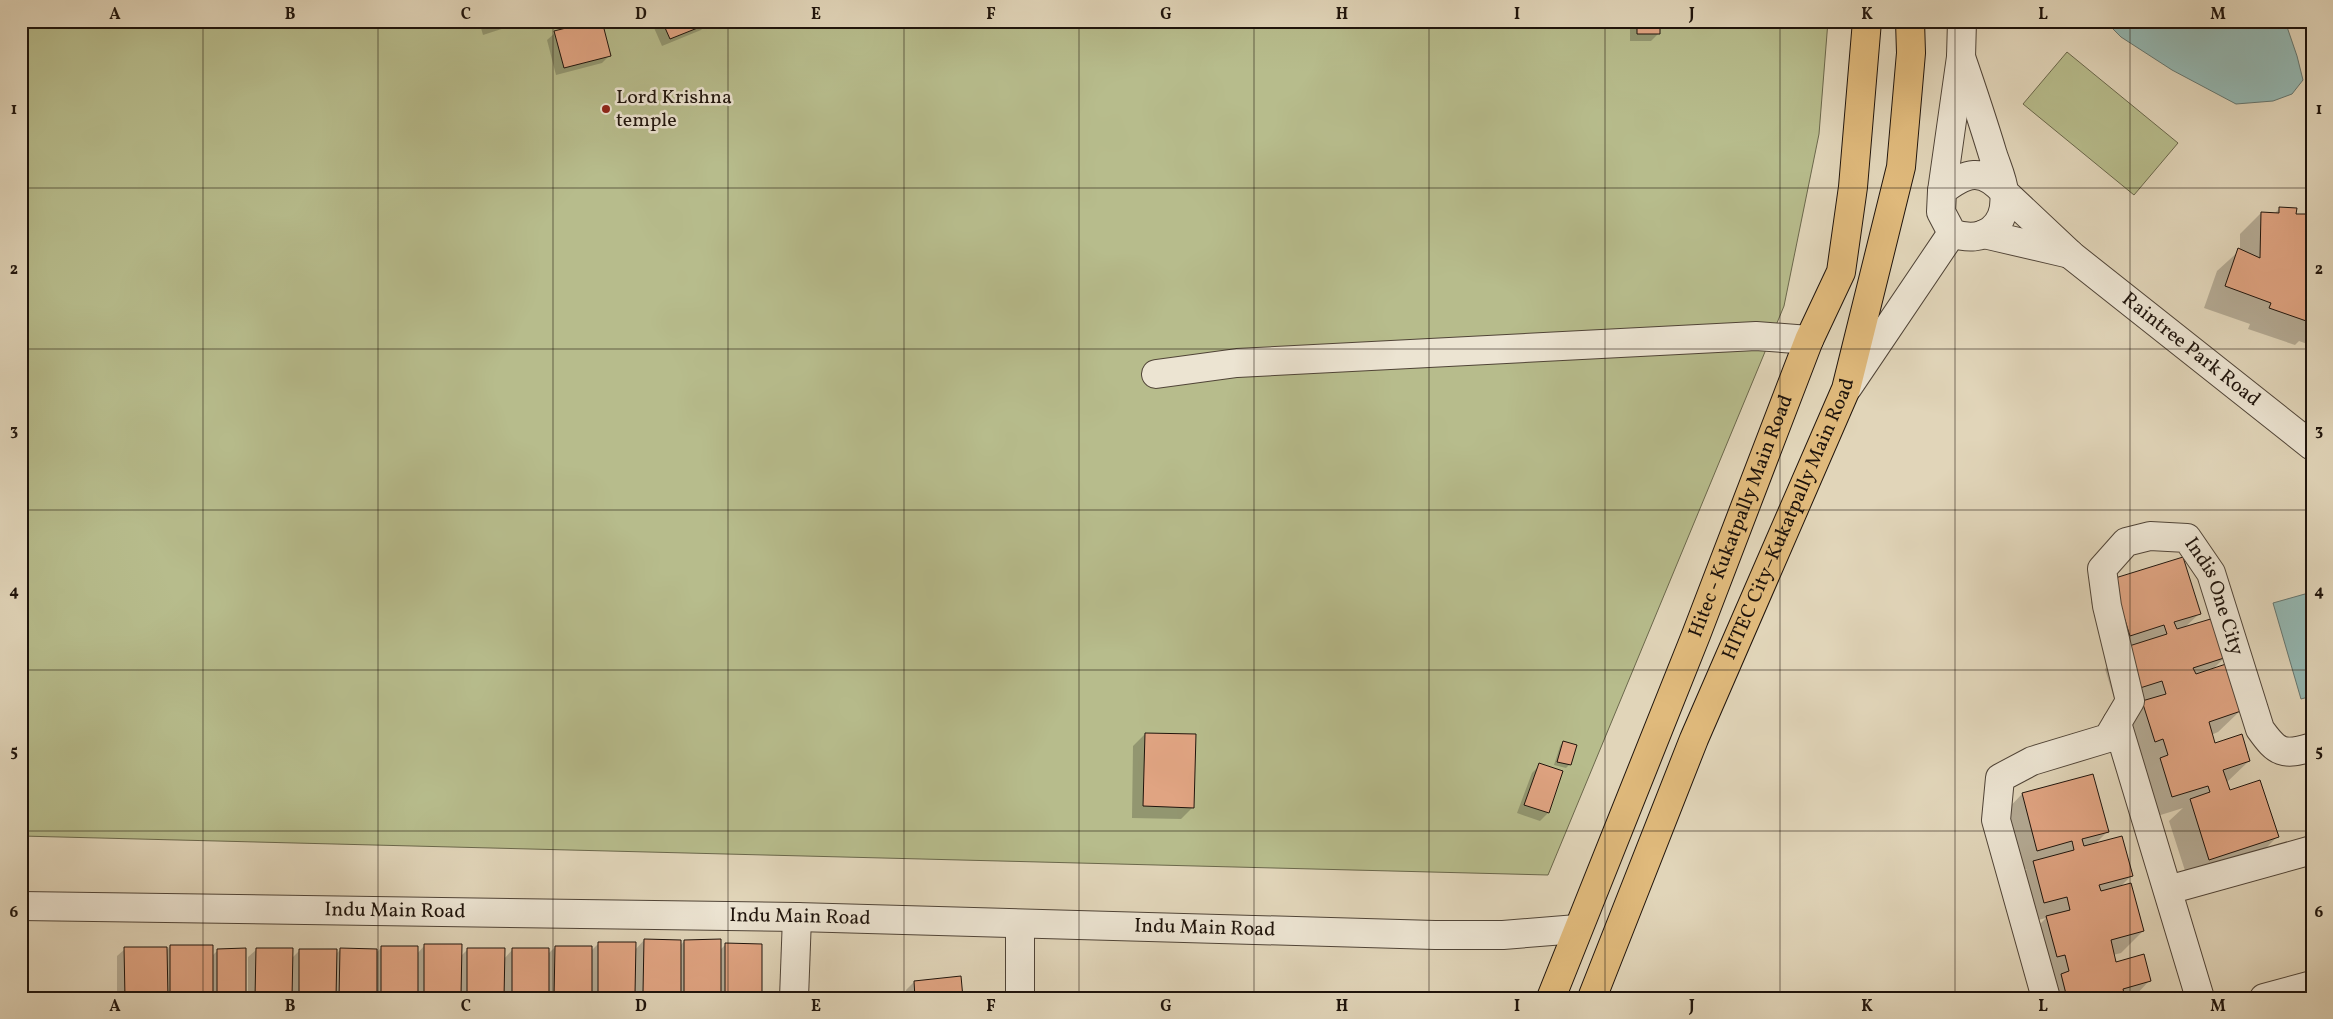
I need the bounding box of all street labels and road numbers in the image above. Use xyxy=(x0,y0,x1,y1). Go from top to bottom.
street label: Raintree Park Road xyxy=(2115,286,2266,414)
street label: HITEC City–Kukatpally Main Road xyxy=(1716,375,1862,665)
street label: Hitec - Kukatpally Main Road xyxy=(1682,391,1801,642)
street label: Indis One City xyxy=(2177,532,2250,659)
street label: Indu Main Road xyxy=(324,896,466,926)
street label: Indu Main Road xyxy=(729,902,871,933)
street label: Indu Main Road xyxy=(1134,913,1276,944)

